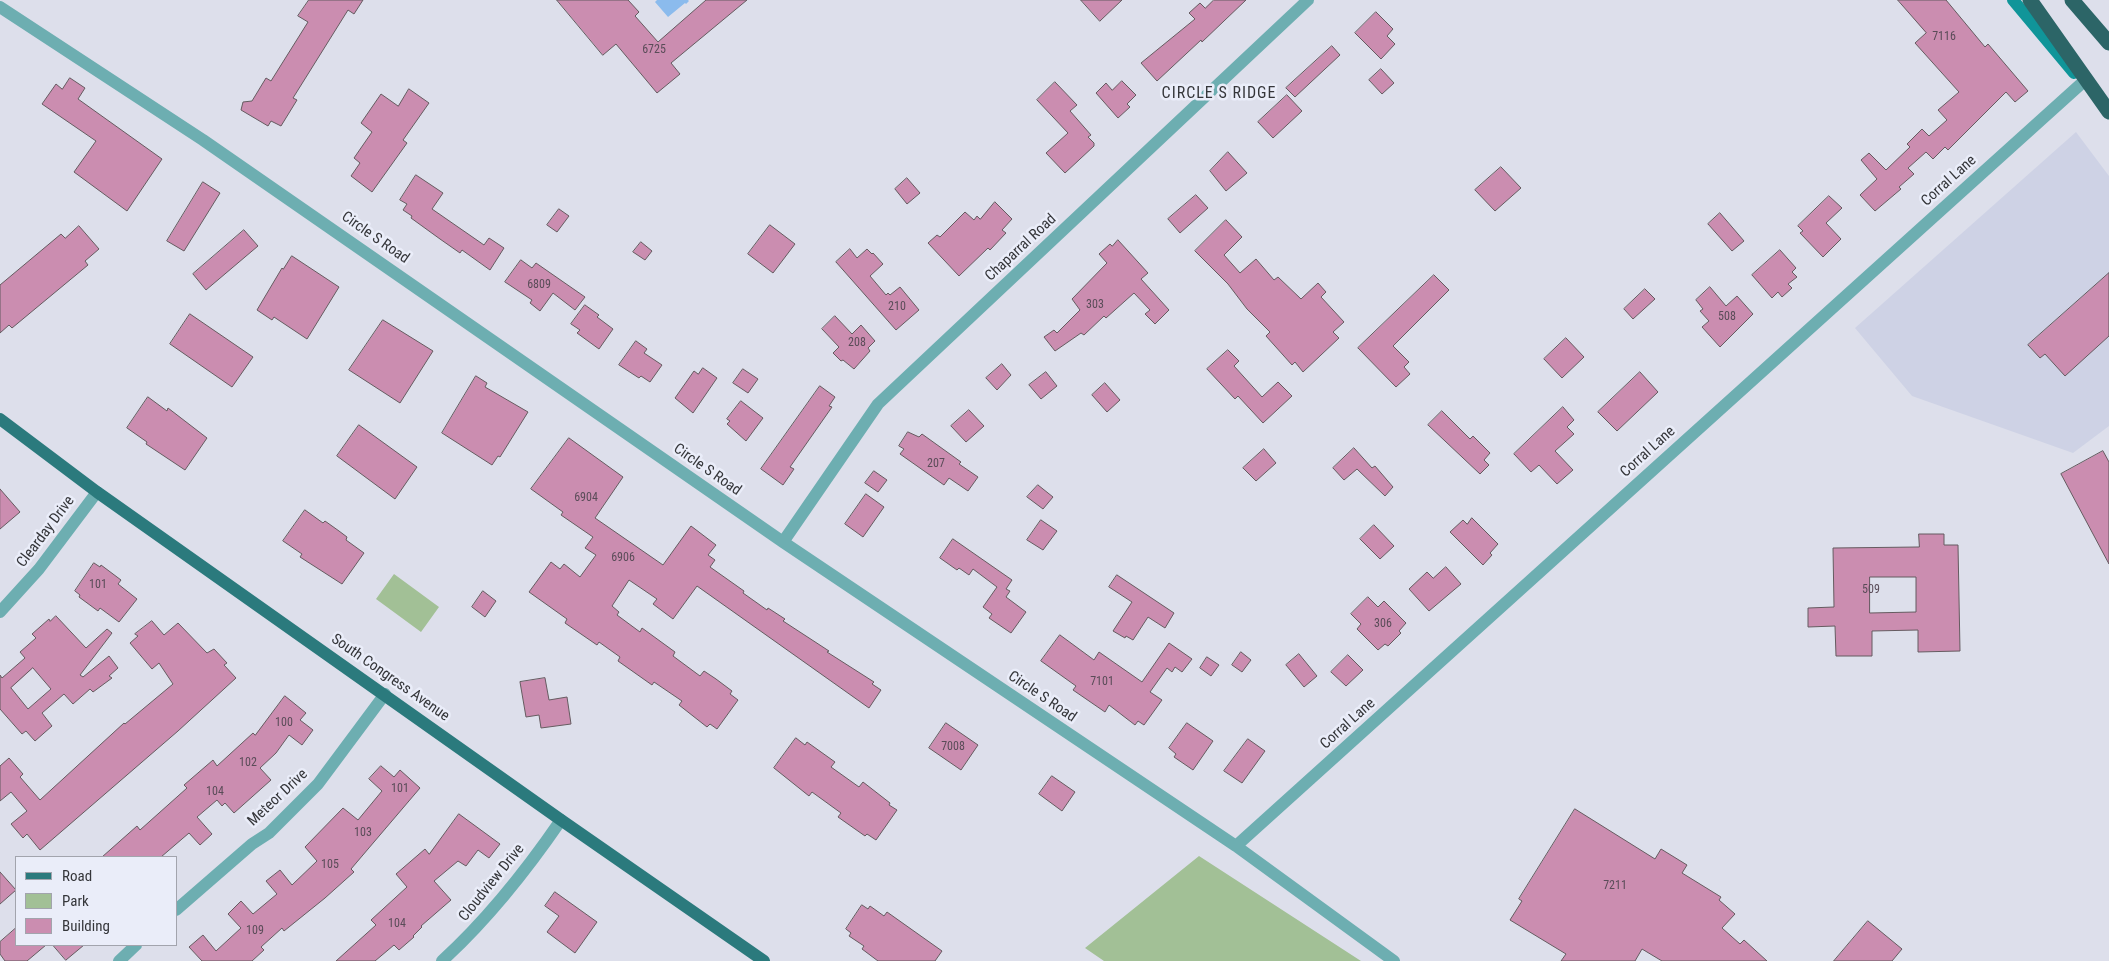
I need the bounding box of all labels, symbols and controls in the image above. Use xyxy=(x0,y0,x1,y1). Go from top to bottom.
house number: 7116 xyxy=(1932,30,1956,44)
house number: 6725 xyxy=(642,43,666,57)
district label: CIRCLE S RIDGE xyxy=(1160,84,1278,104)
street label: Corral Lane xyxy=(1918,152,1980,210)
street label: Circle S Road xyxy=(338,208,412,268)
street label: Chaparral Road xyxy=(982,211,1060,285)
house number: 6809 xyxy=(527,278,551,292)
house number: 303 xyxy=(1086,298,1104,312)
house number: 210 xyxy=(888,300,906,314)
house number: 508 xyxy=(1718,310,1736,324)
house number: 208 xyxy=(848,336,866,350)
street label: Corral Lane xyxy=(1617,423,1679,481)
street label: Circle S Road xyxy=(670,440,744,500)
house number: 207 xyxy=(927,457,945,471)
house number: 6904 xyxy=(574,491,598,505)
street label: Clearday Drive xyxy=(13,493,79,571)
house number: 6906 xyxy=(611,551,635,565)
house number: 101 xyxy=(89,578,107,592)
house number: 509 xyxy=(1862,583,1880,597)
house number: 306 xyxy=(1374,617,1392,631)
street label: South Congress Avenue xyxy=(327,630,453,726)
street label: Circle S Road xyxy=(1004,668,1080,726)
house number: 7101 xyxy=(1090,675,1114,689)
street label: Corral Lane xyxy=(1317,695,1379,753)
house number: 100 xyxy=(275,716,293,730)
house number: 7008 xyxy=(941,740,965,754)
house number: 102 xyxy=(239,756,257,770)
street label: Meteor Drive xyxy=(244,766,312,830)
house number: 101 xyxy=(391,782,409,796)
house number: 104 xyxy=(206,785,224,799)
house number: 103 xyxy=(354,826,372,840)
street label: Cloudview Drive xyxy=(455,841,529,925)
legend xyxy=(15,856,178,946)
house number: 105 xyxy=(321,858,339,872)
text: Road xyxy=(62,867,92,885)
house number: 7211 xyxy=(1603,879,1627,893)
text: Park xyxy=(62,892,89,910)
text: Building xyxy=(62,917,110,935)
house number: 104 xyxy=(388,917,406,931)
house number: 109 xyxy=(246,924,264,938)

